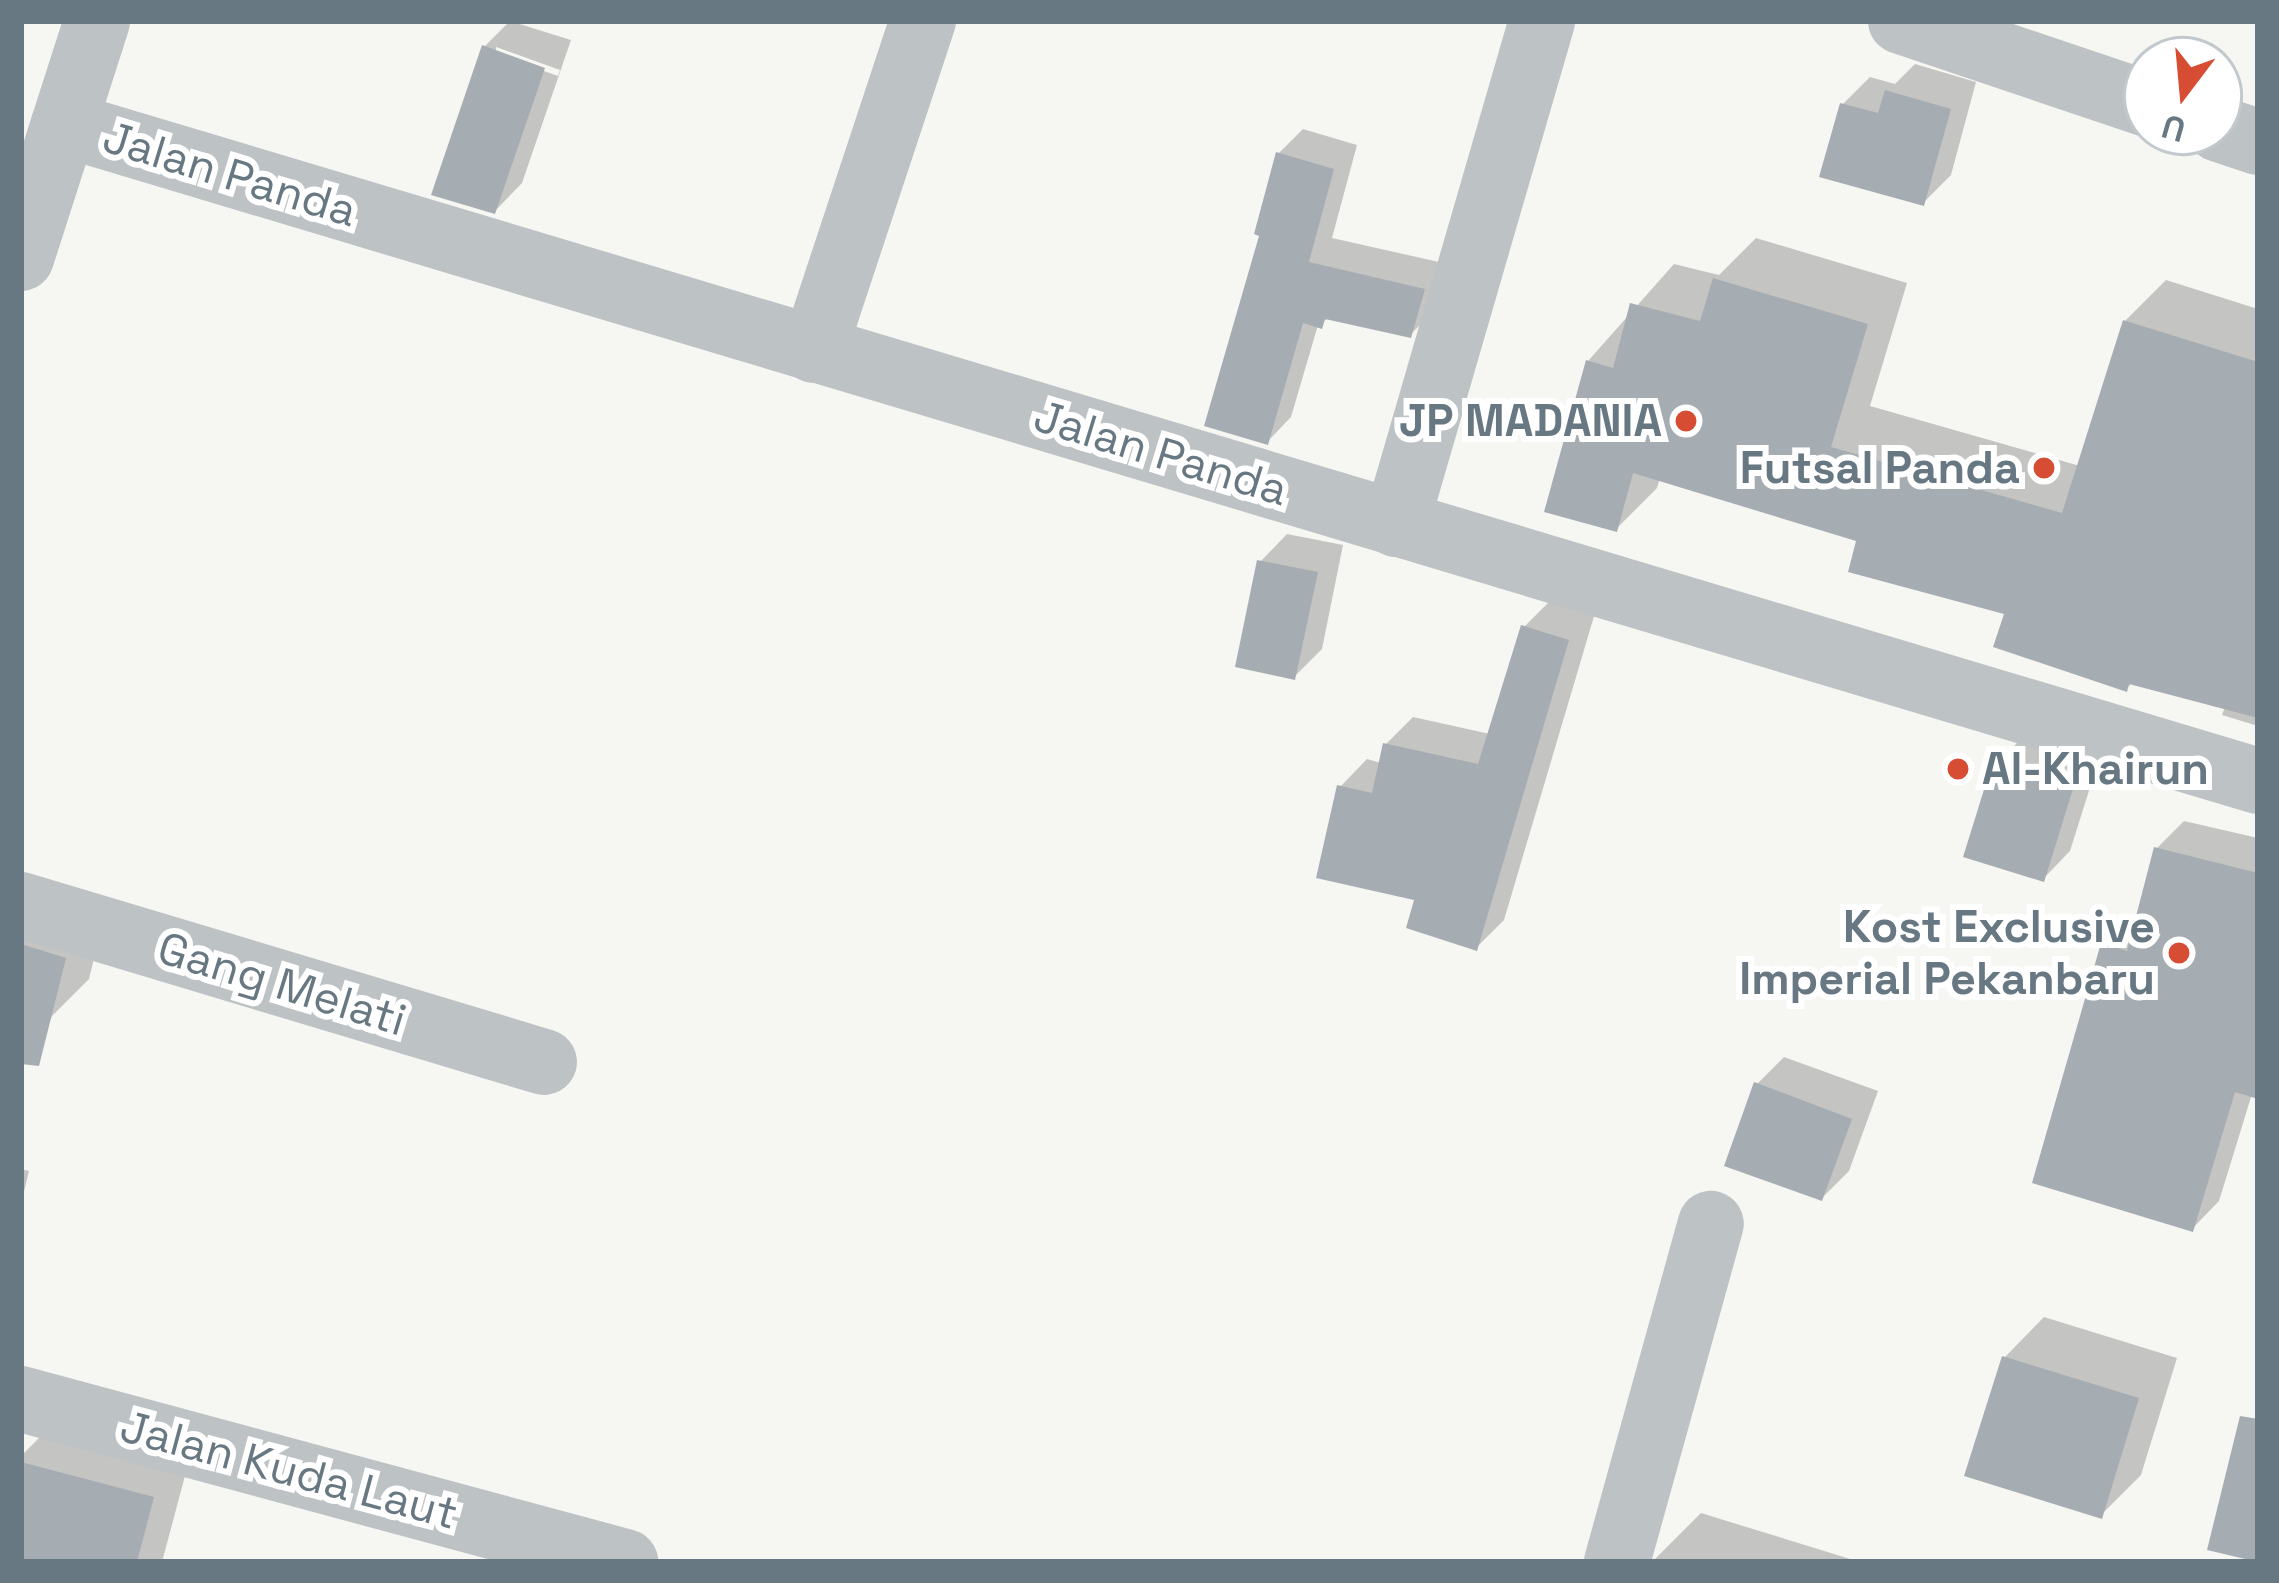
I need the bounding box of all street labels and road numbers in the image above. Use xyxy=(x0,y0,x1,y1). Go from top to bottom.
street label: Jalan Panda xyxy=(97,110,363,238)
street label: Jalan Panda xyxy=(1028,389,1294,517)
street label: Gang Melati xyxy=(152,921,412,1047)
street label: Jalan Kuda Laut xyxy=(115,1399,463,1541)

